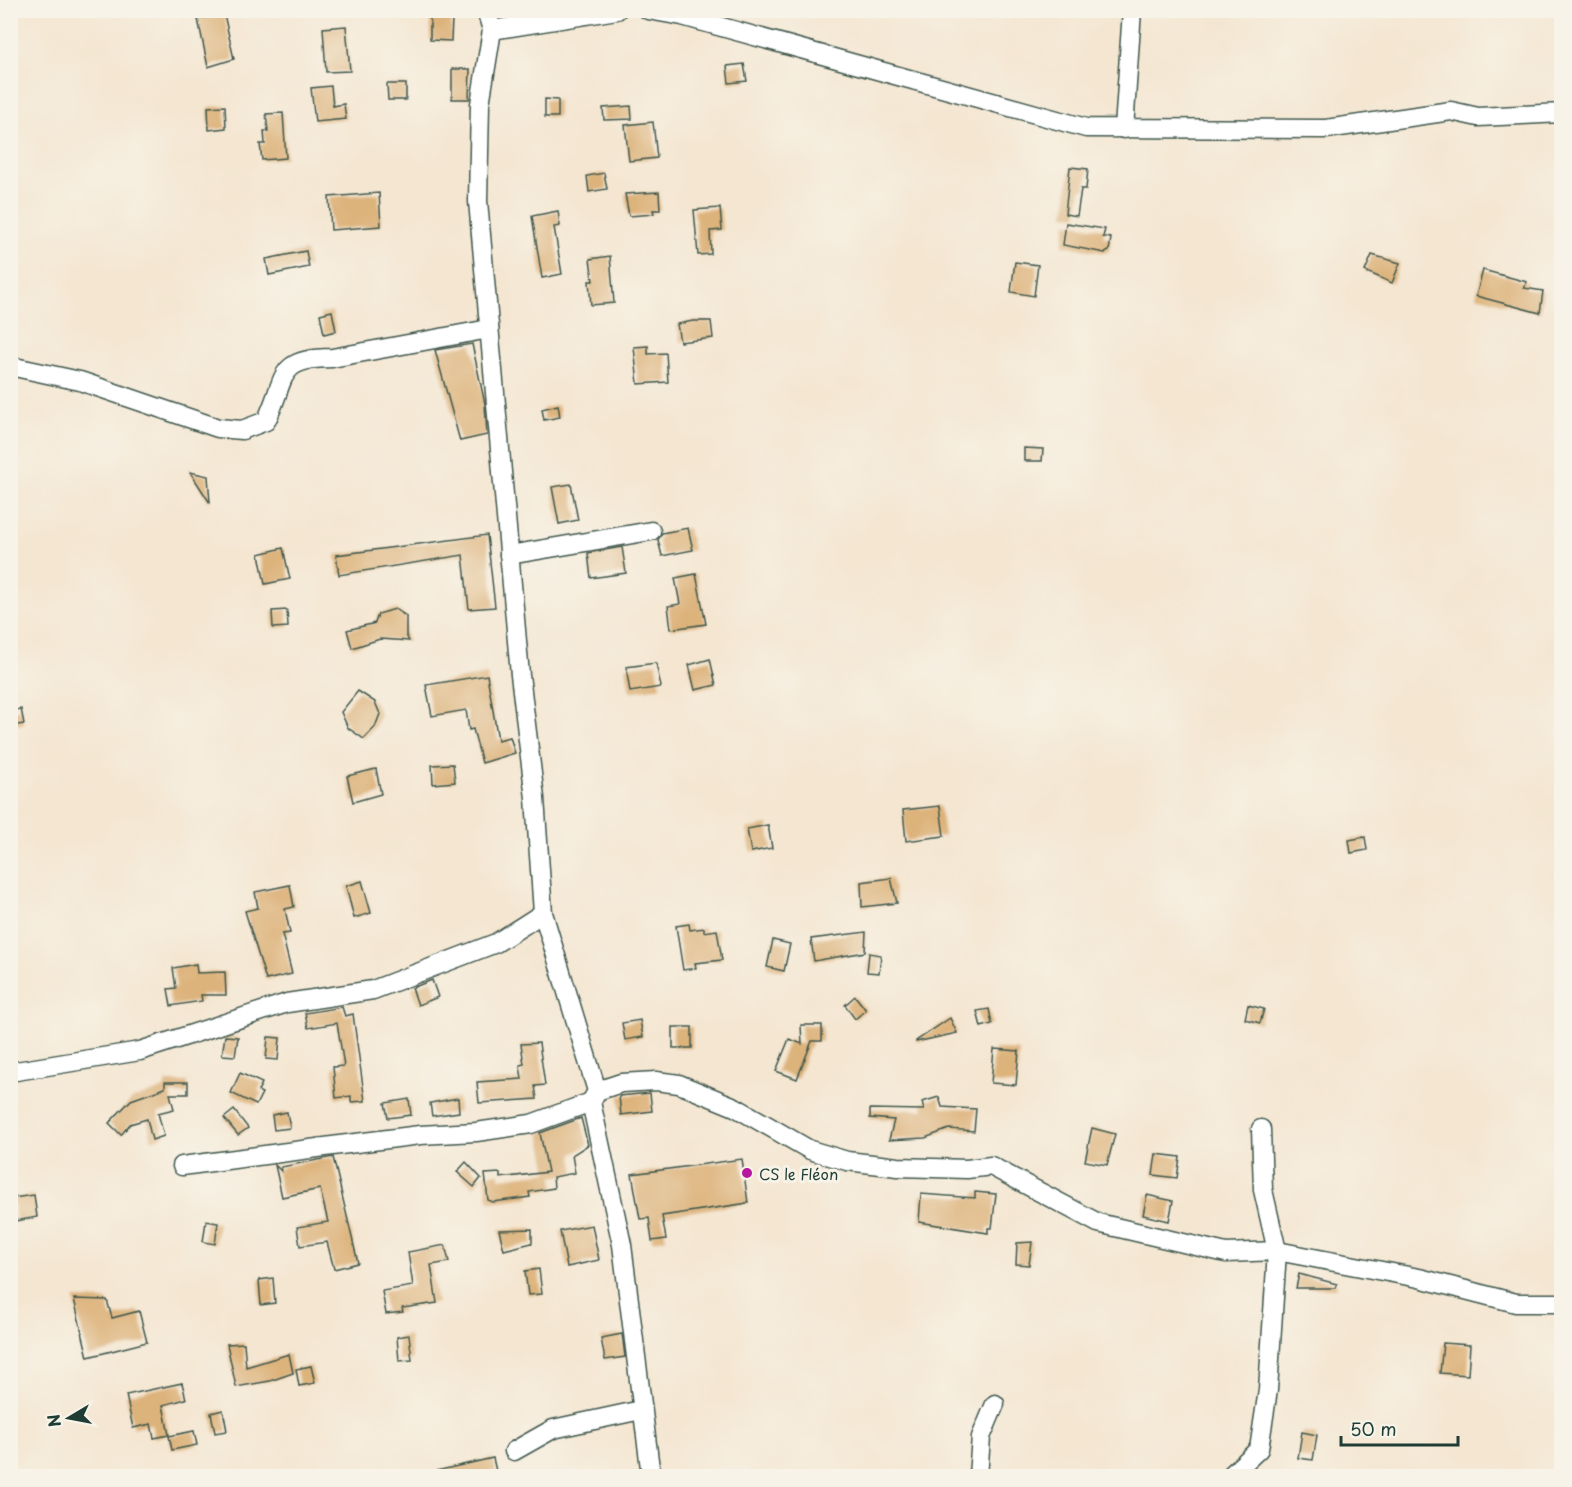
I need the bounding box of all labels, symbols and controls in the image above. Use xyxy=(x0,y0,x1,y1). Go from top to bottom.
place label: CS le Fléon xyxy=(759,1162,838,1185)
marker: CS le Fléon xyxy=(740,1166,754,1180)
north arrow xyxy=(39,1388,99,1448)
scale bar xyxy=(1341,1409,1458,1447)
text: N xyxy=(40,1412,66,1429)
text: 50 m xyxy=(1350,1415,1397,1442)

